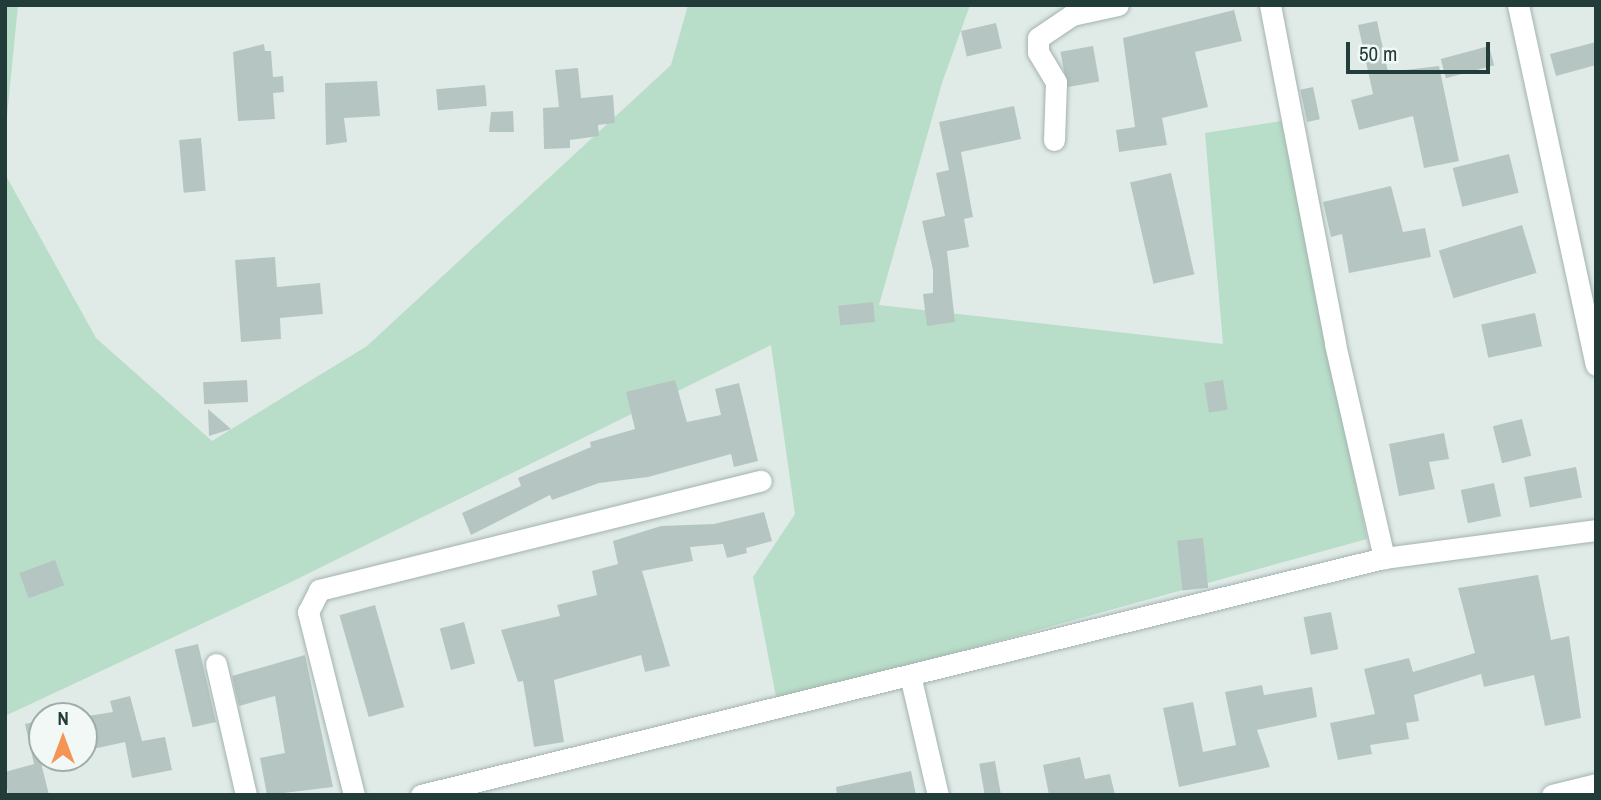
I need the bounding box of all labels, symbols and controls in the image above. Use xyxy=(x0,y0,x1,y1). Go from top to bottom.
scale bar xyxy=(1349,28,1492,72)
text: 50 m xyxy=(1359,39,1397,68)
north arrow xyxy=(28,702,98,772)
text: N xyxy=(57,705,69,731)

